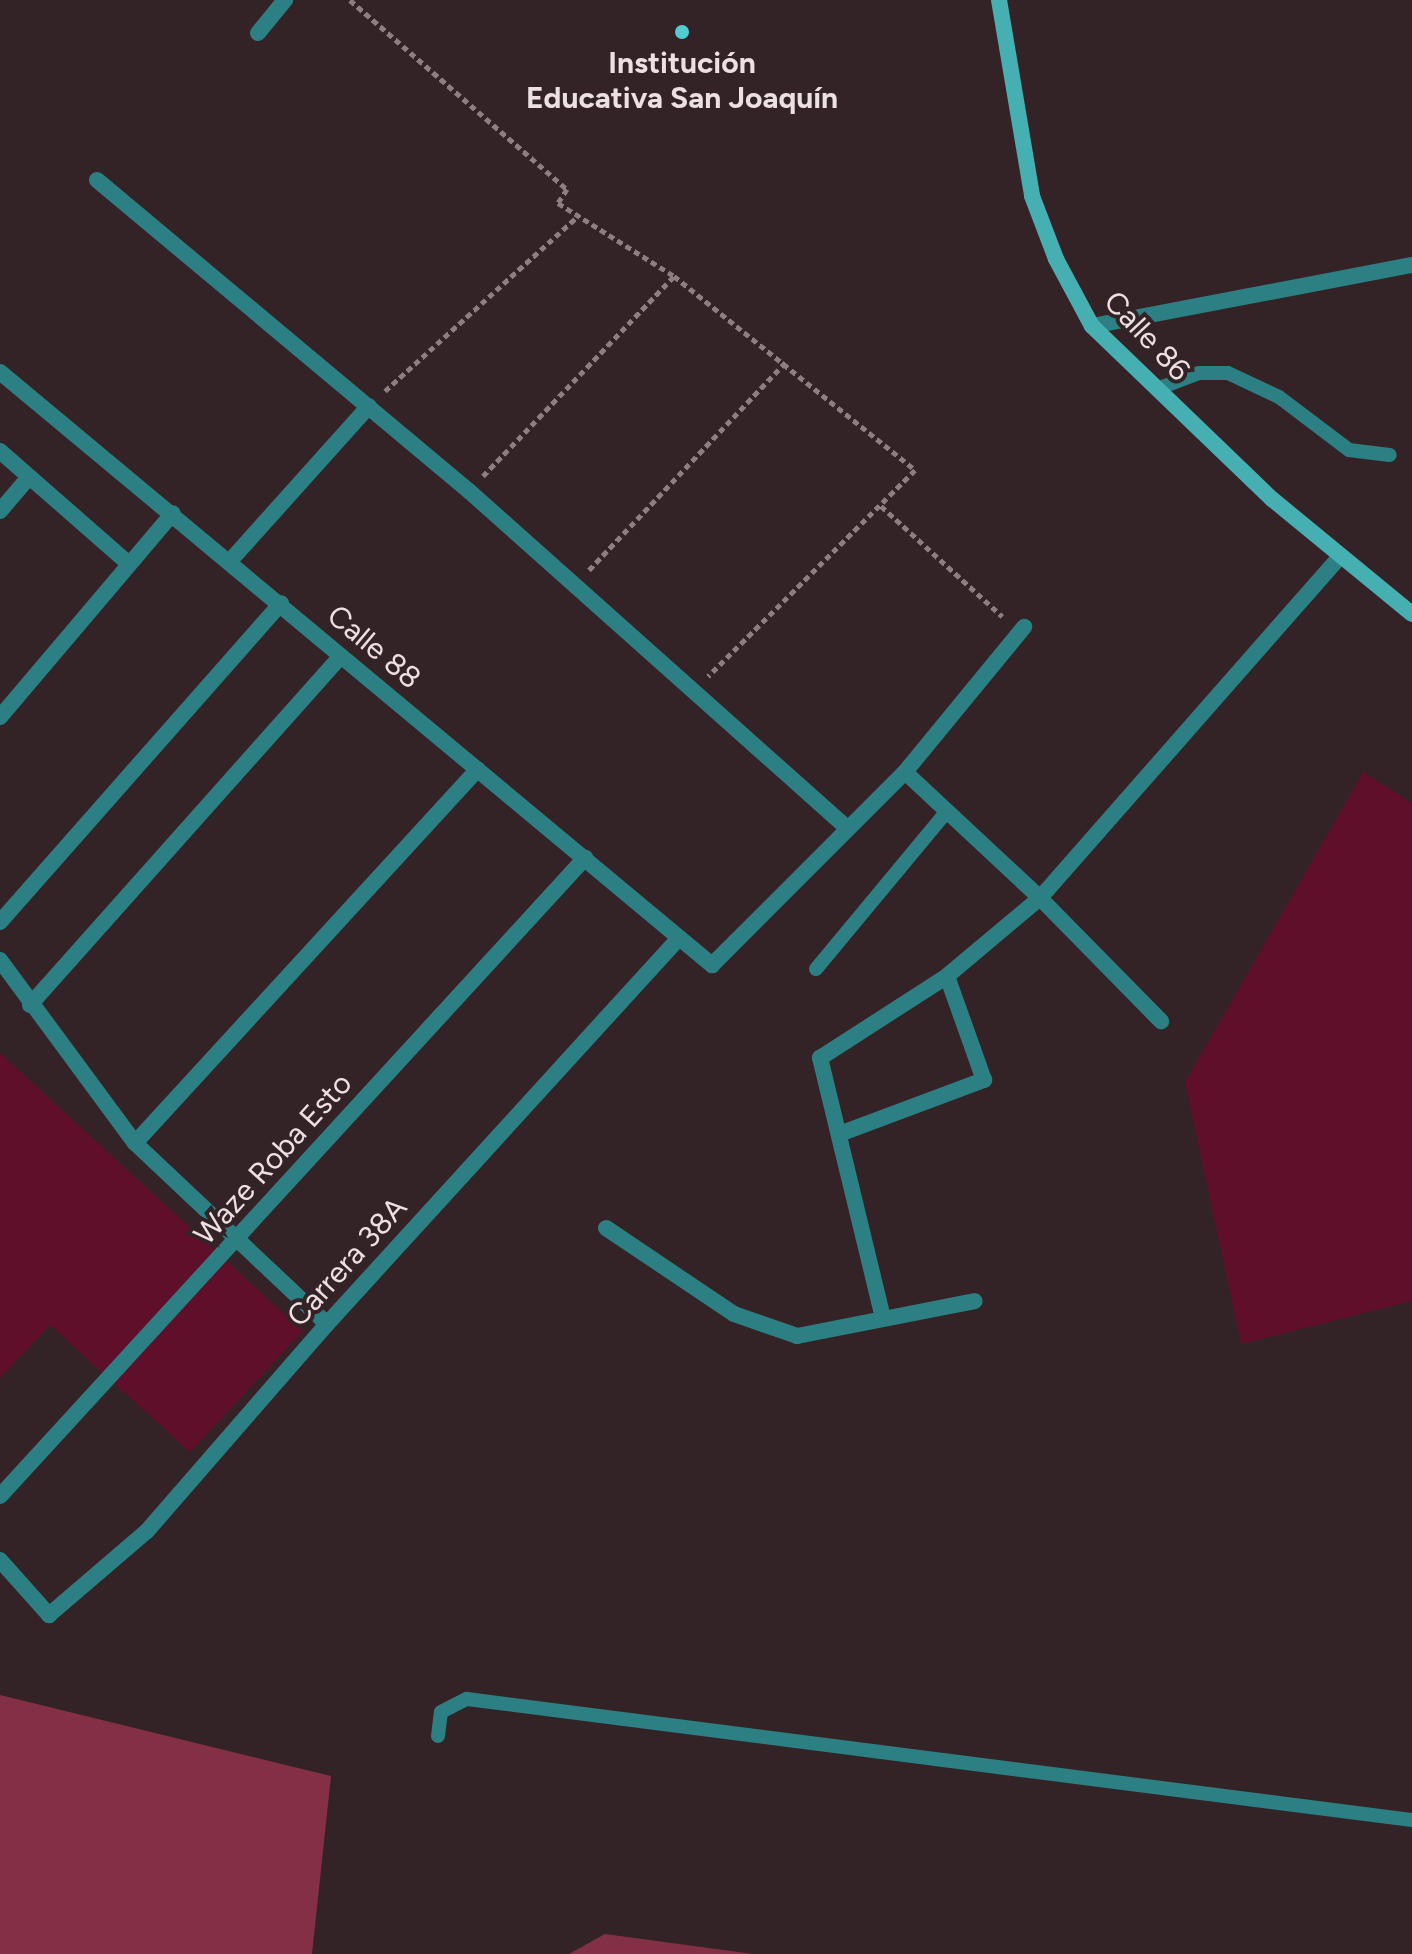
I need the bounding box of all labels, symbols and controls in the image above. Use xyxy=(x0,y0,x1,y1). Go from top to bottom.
marker: Institución Educativa San Joaquín xyxy=(673,23,691,41)
place label: Institución Educativa San Joaquín xyxy=(526,45,838,116)
street label: Calle 86 xyxy=(1097,284,1197,388)
street label: Calle 88 xyxy=(320,598,428,696)
street label: Waze Roba Esto xyxy=(187,1066,359,1252)
street label: Carrera 38A xyxy=(280,1190,414,1334)

